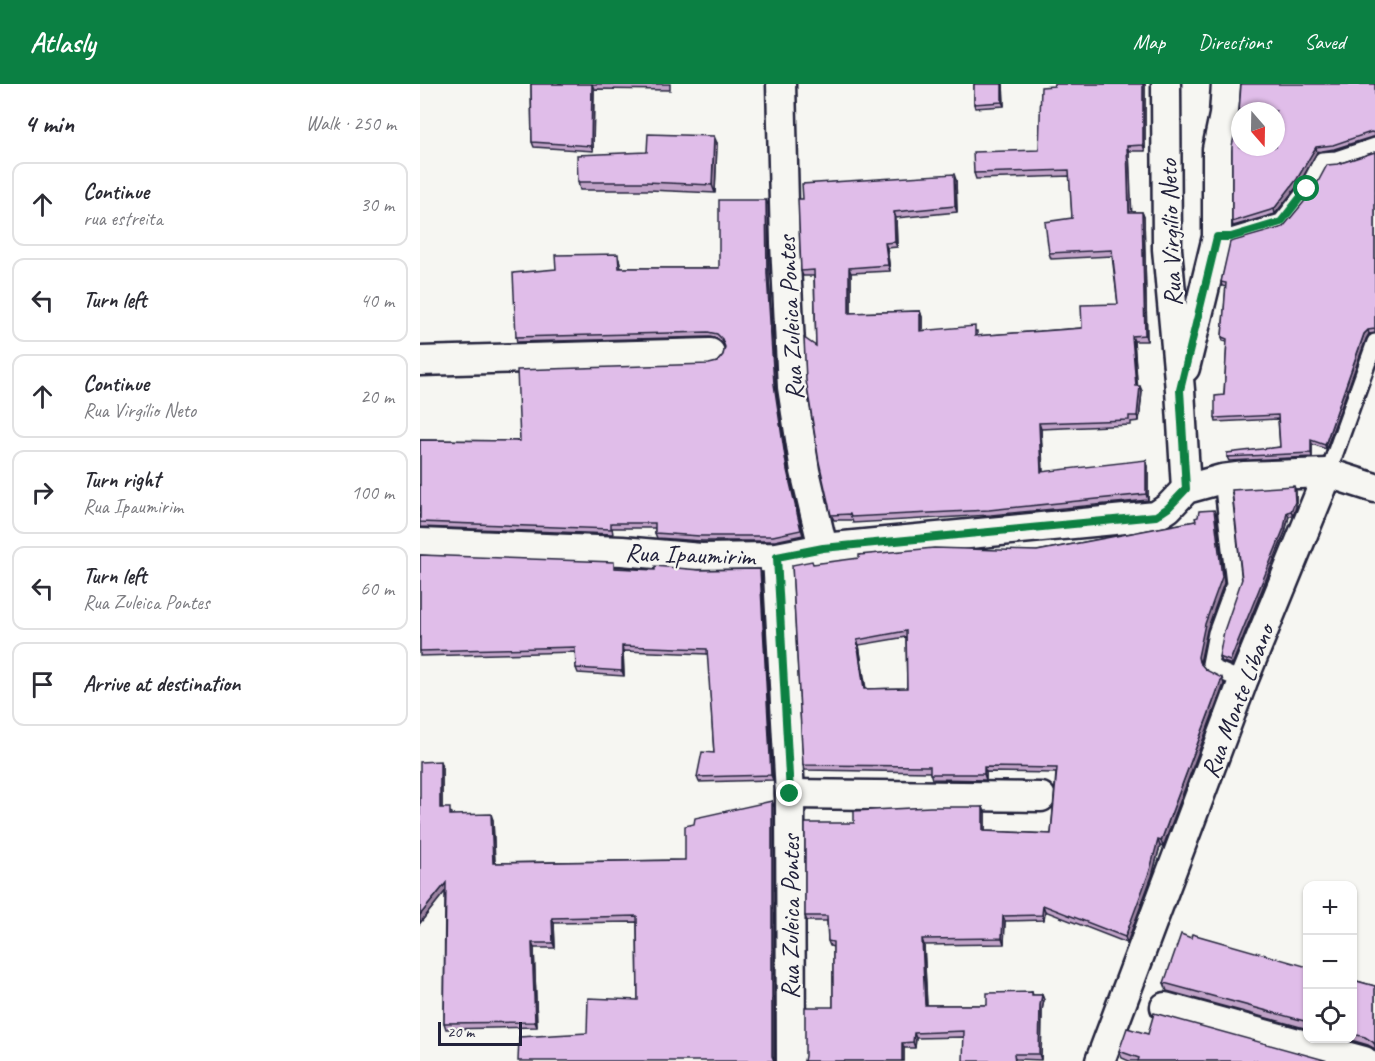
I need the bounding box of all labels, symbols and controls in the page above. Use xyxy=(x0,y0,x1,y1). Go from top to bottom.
text: Atlasly xyxy=(30,25,95,60)
text: Map xyxy=(1133,29,1165,55)
text: Directions xyxy=(1198,29,1271,55)
text: Saved xyxy=(1304,29,1345,55)
north arrow xyxy=(1231,102,1285,156)
text: 4 min xyxy=(24,107,74,140)
text: Walk · 250 m xyxy=(306,111,396,136)
street label: Rua Virgílio Neto xyxy=(1151,157,1190,307)
route start xyxy=(1293,175,1319,201)
text: Continue xyxy=(83,178,149,206)
icon: ahead xyxy=(26,188,59,221)
text: 30 m xyxy=(360,192,394,217)
text: rua estreita xyxy=(83,206,163,231)
street label: Rua Zuleica Pontes xyxy=(770,233,811,401)
icon: left xyxy=(26,284,59,317)
text: Turn left xyxy=(83,286,147,314)
text: 40 m xyxy=(360,288,394,313)
text: Continue xyxy=(83,370,149,398)
icon: ahead xyxy=(26,380,59,413)
text: 20 m xyxy=(360,384,394,409)
text: Rua Virgílio Neto xyxy=(83,398,196,423)
text: Turn right xyxy=(83,466,160,494)
icon: right xyxy=(26,476,59,509)
text: 100 m xyxy=(351,480,394,505)
text: Rua Ipaumirim xyxy=(83,494,183,519)
street label: Rua Ipaumirim xyxy=(625,536,758,573)
text: Turn left xyxy=(83,562,147,590)
icon: left xyxy=(26,572,59,605)
text: 60 m xyxy=(360,576,394,601)
text: Rua Zuleica Pontes xyxy=(83,590,210,615)
street label: Rua Monte Líbano xyxy=(1193,617,1283,783)
icon: arrive xyxy=(26,668,59,701)
text: Arrive at destination xyxy=(83,670,240,698)
route end xyxy=(776,780,802,806)
street label: Rua Zuleica Pontes xyxy=(774,833,807,999)
map controls xyxy=(1303,881,1357,1043)
button: + xyxy=(1303,881,1357,935)
button: − xyxy=(1303,935,1357,989)
button: locate xyxy=(1303,989,1357,1043)
scale bar xyxy=(438,1019,522,1046)
text: 20 m xyxy=(447,1022,474,1042)

